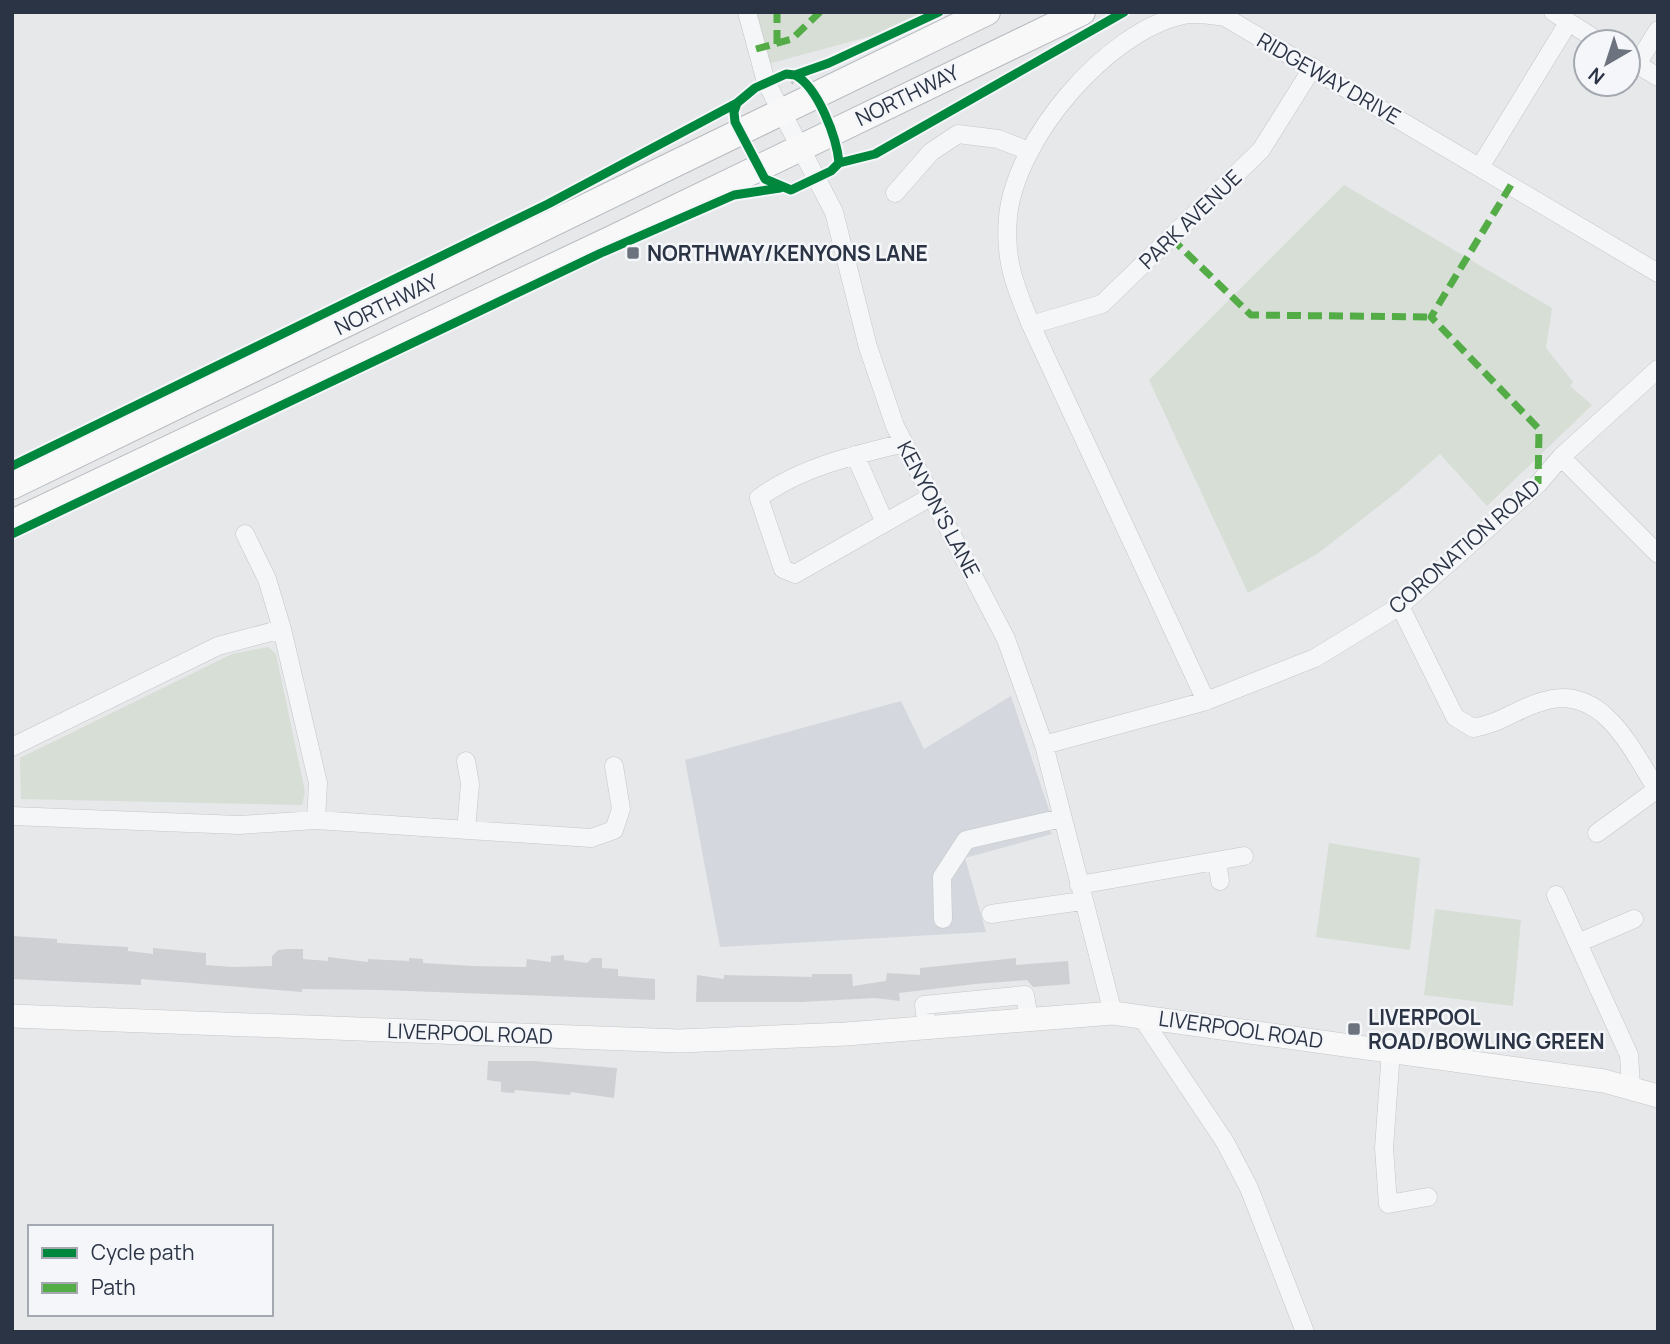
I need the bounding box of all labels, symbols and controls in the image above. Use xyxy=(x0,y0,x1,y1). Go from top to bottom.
street label: RIDGEWAY DRIVE xyxy=(1252,26,1406,130)
north arrow xyxy=(1572,28,1642,98)
street label: NORTHWAY xyxy=(851,58,964,132)
text: N xyxy=(1583,62,1610,91)
street label: PARK AVENUE xyxy=(1133,163,1247,275)
place label: NORTHWAY/KENYONS LANE xyxy=(647,239,928,267)
marker: NORTHWAY/KENYONS LANE xyxy=(625,245,641,261)
street label: NORTHWAY xyxy=(330,267,443,341)
street label: KENYON'S LANE xyxy=(891,436,987,582)
street label: CORONATION ROAD xyxy=(1382,473,1546,619)
place label: LIVERPOOL ROAD/BOWLING GREEN xyxy=(1368,1003,1605,1055)
street label: LIVERPOOL ROAD xyxy=(1157,1004,1325,1054)
street label: LIVERPOOL ROAD xyxy=(387,1016,553,1050)
marker: LIVERPOOL ROAD/BOWLING GREEN xyxy=(1346,1021,1362,1037)
legend xyxy=(28,1225,273,1316)
text: Cycle path xyxy=(91,1238,194,1266)
text: Path xyxy=(91,1273,136,1301)

